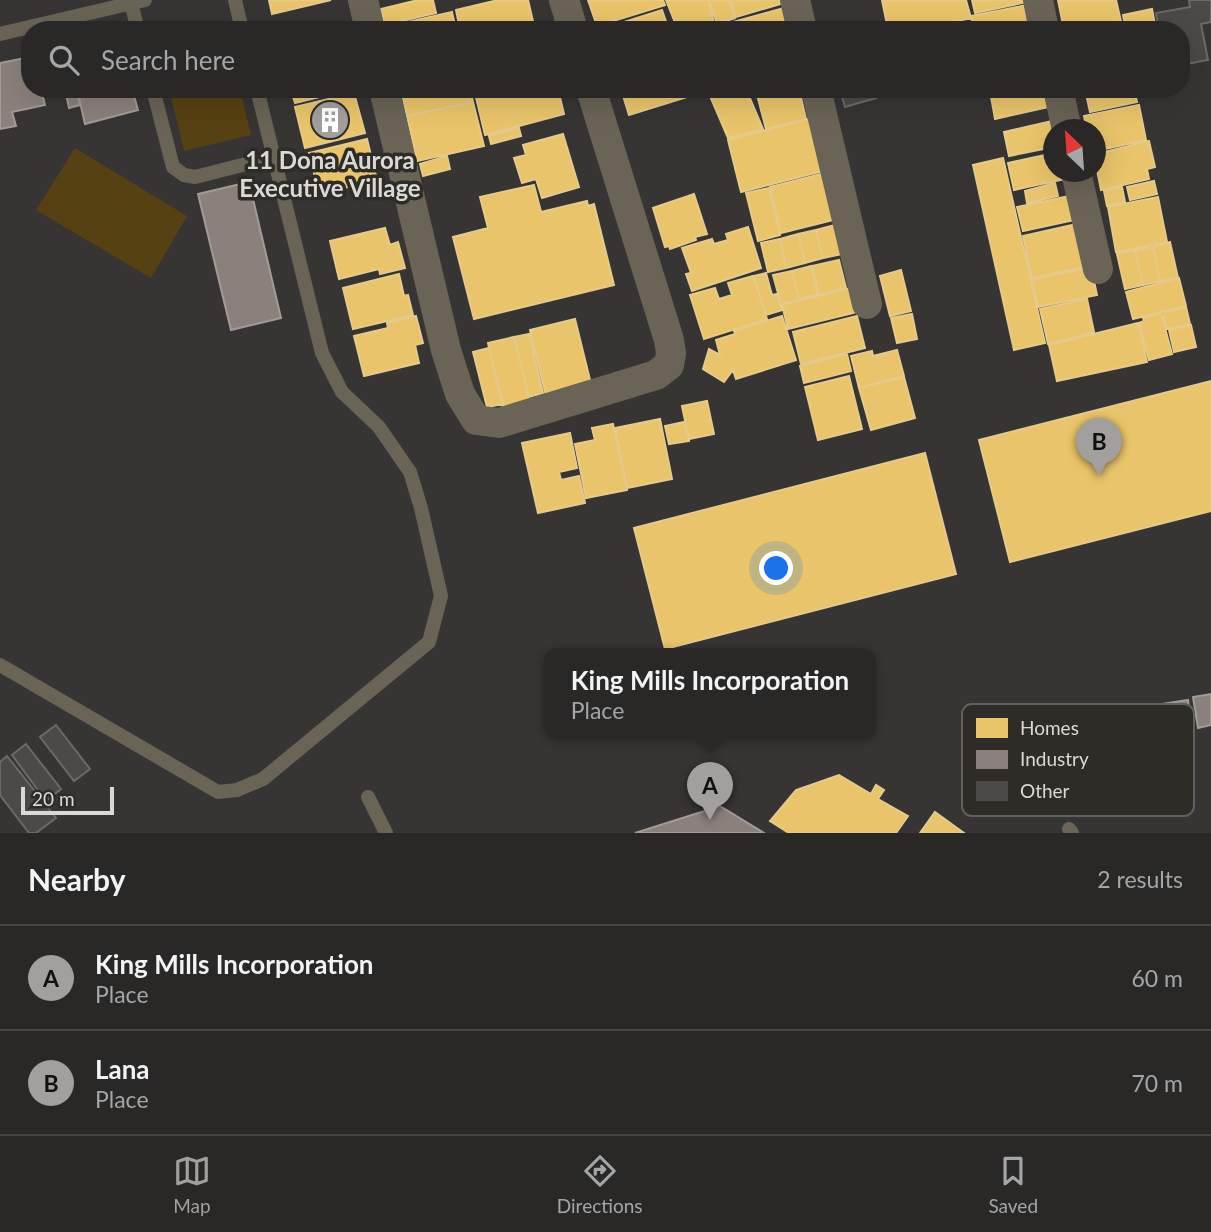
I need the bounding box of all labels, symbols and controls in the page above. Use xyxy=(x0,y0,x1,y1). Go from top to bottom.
search box xyxy=(21,21,1190,98)
icon: search xyxy=(45,41,83,79)
text: Search here xyxy=(101,44,235,76)
building icon: 11 Dona Aurora Executive Village xyxy=(309,99,351,141)
north arrow xyxy=(1043,119,1106,182)
place label: 11 Dona Aurora Executive Village xyxy=(239,145,421,202)
pin: B xyxy=(1076,418,1122,476)
your location xyxy=(759,551,793,585)
popup xyxy=(544,648,876,739)
text: King Mills Incorporation xyxy=(571,664,849,696)
text: Place xyxy=(571,696,624,724)
legend xyxy=(962,704,1194,816)
text: Homes xyxy=(1020,716,1079,739)
text: Industry xyxy=(1020,747,1089,770)
pin: A xyxy=(687,762,733,820)
text: Other xyxy=(1020,779,1070,802)
scale bar xyxy=(21,784,114,816)
text: 20 m xyxy=(32,787,75,810)
text: Nearby xyxy=(28,861,126,897)
text: 2 results xyxy=(1097,865,1183,893)
text: King Mills Incorporation xyxy=(95,948,374,980)
text: A xyxy=(43,964,59,992)
text: 60 m xyxy=(1132,964,1183,992)
text: Place xyxy=(95,980,149,1008)
text: Lana xyxy=(95,1053,150,1085)
text: B xyxy=(43,1069,59,1097)
text: 70 m xyxy=(1132,1069,1183,1097)
text: Place xyxy=(95,1085,149,1113)
tab: Map xyxy=(173,1152,211,1217)
tab: Directions xyxy=(557,1152,643,1217)
tab: Saved xyxy=(988,1152,1038,1217)

